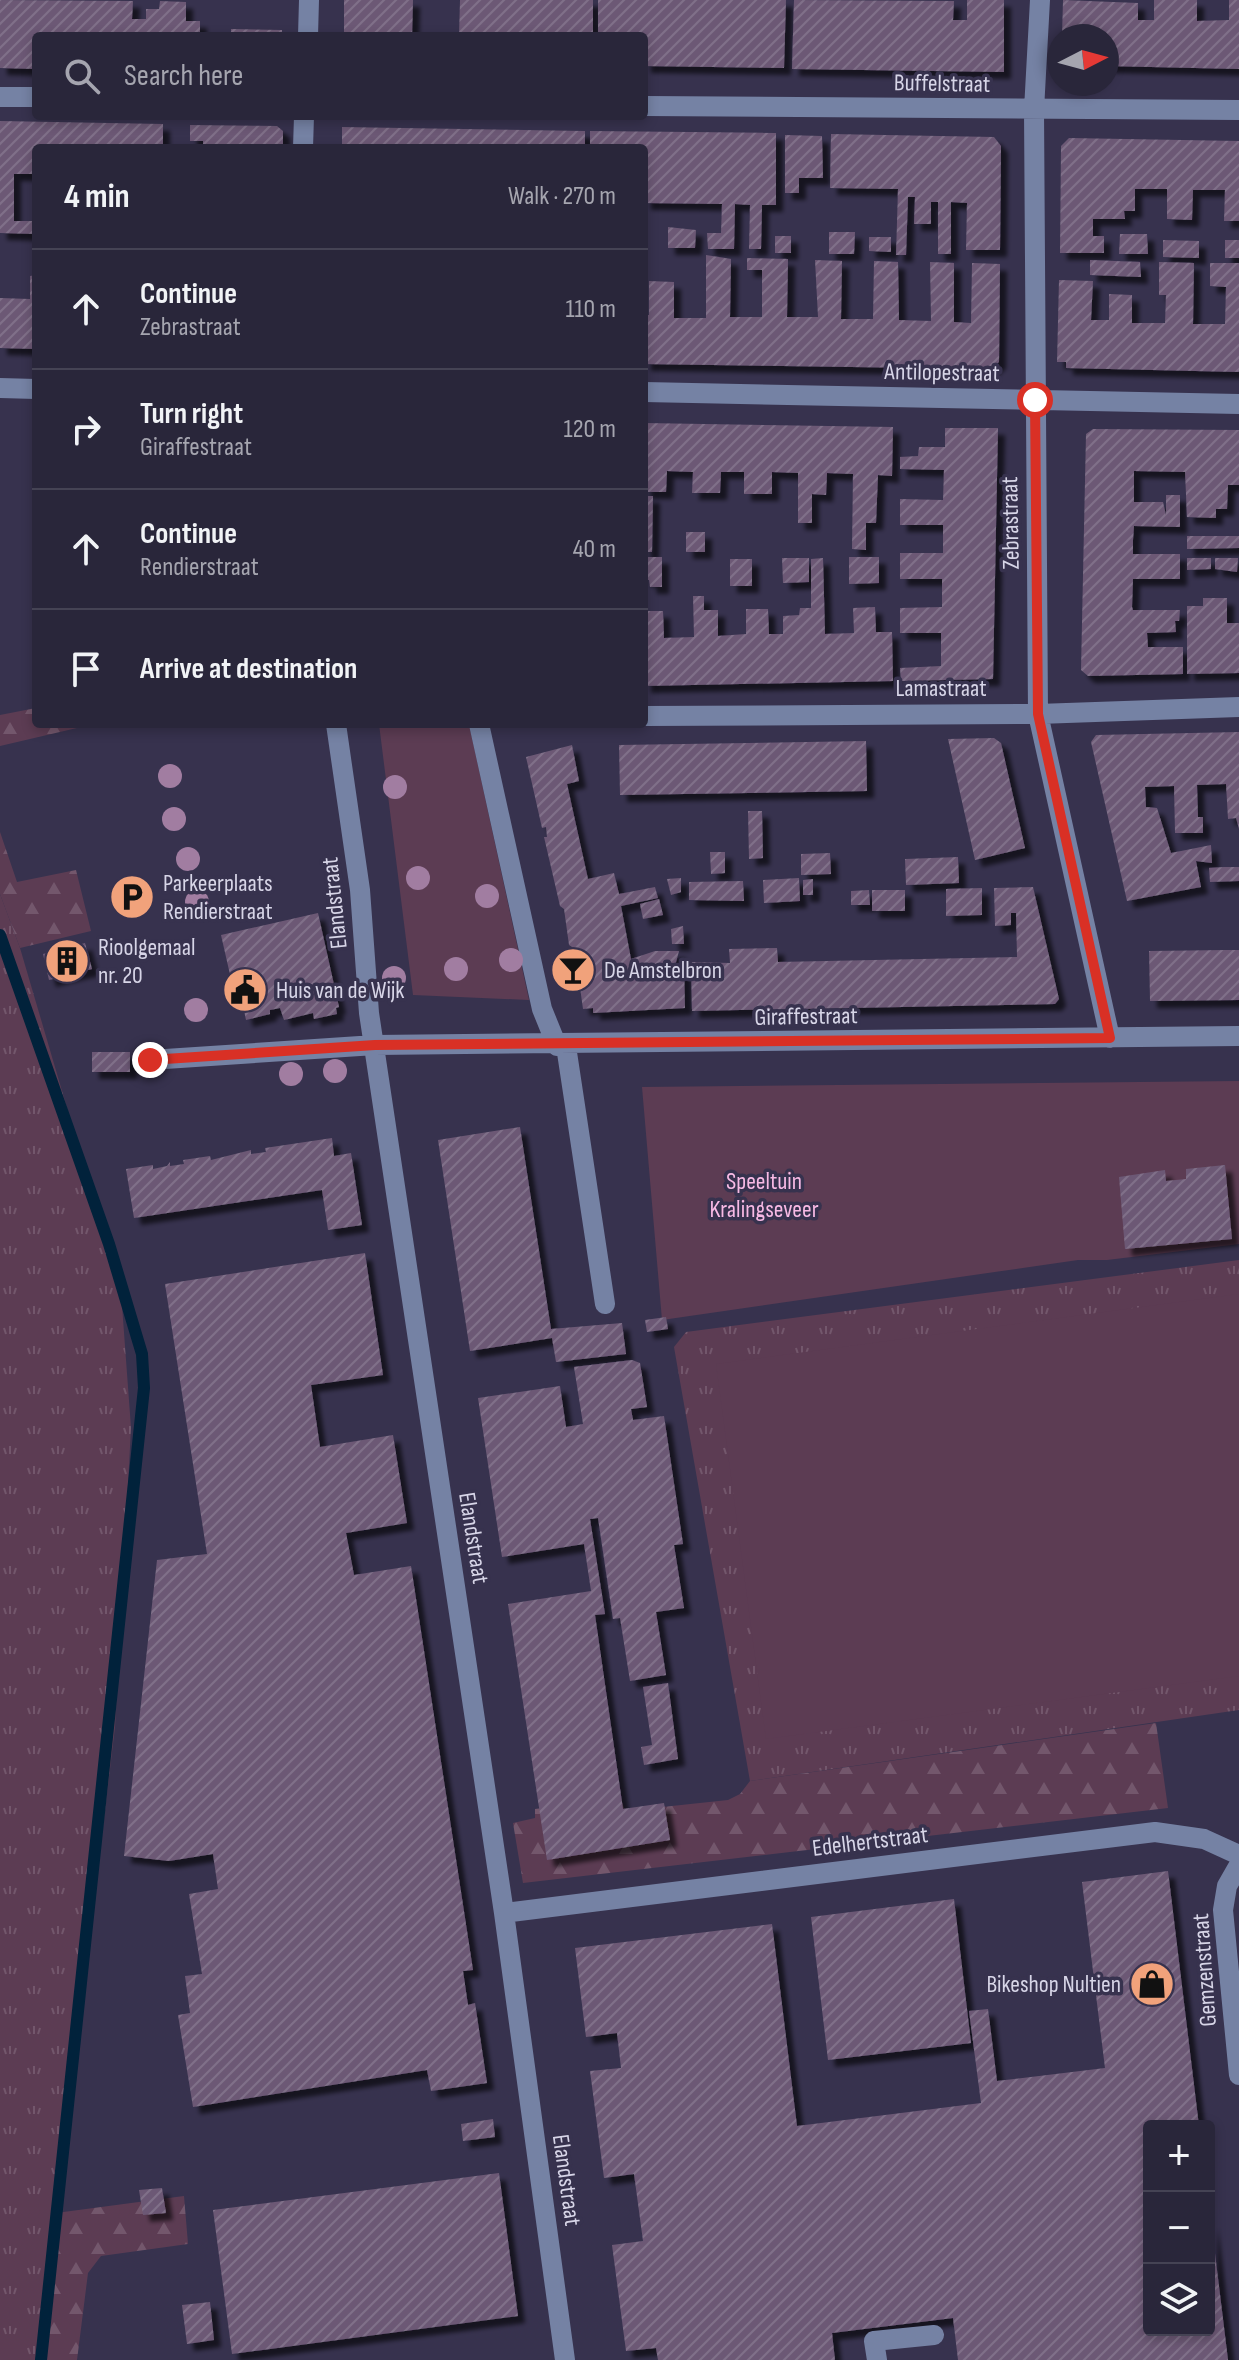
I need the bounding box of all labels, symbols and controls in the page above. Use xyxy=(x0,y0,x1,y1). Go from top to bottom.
north arrow xyxy=(1047,24,1119,96)
search box xyxy=(32,32,648,120)
icon: search xyxy=(60,54,104,98)
text: Search here xyxy=(124,58,243,94)
street label: Buffelstraat xyxy=(894,68,990,99)
text: 4 min xyxy=(64,176,130,217)
text: Walk · 270 m xyxy=(508,181,616,212)
text: Continue xyxy=(140,276,237,312)
icon: ahead xyxy=(64,287,108,331)
text: 110 m xyxy=(565,294,616,325)
text: Zebrastraat xyxy=(140,312,241,343)
street label: Antilopestraat xyxy=(883,357,1000,388)
route start xyxy=(1017,382,1053,418)
text: Turn right xyxy=(140,396,243,432)
icon: right xyxy=(64,407,108,451)
text: 120 m xyxy=(563,414,616,445)
text: Giraffestraat xyxy=(140,432,252,463)
street label: Zebrastraat xyxy=(995,476,1026,570)
text: Continue xyxy=(140,516,237,552)
icon: ahead xyxy=(64,527,108,571)
text: 40 m xyxy=(573,534,616,565)
text: Rendierstraat xyxy=(140,552,259,583)
icon: arrive xyxy=(64,647,108,691)
text: Arrive at destination xyxy=(140,651,357,687)
street label: Lamastraat xyxy=(895,674,987,703)
street label: Elandstraat xyxy=(315,856,354,950)
place label: Parkeerplaats Rendierstraat xyxy=(163,869,273,926)
parking icon: Parkeerplaats Rendierstraat xyxy=(108,873,156,921)
place label: Rioolgemaal nr. 20 xyxy=(98,933,195,990)
building icon: Rioolgemaal nr. 20 xyxy=(43,937,91,985)
bar icon: De Amstelbron xyxy=(549,946,597,994)
place label: De Amstelbron xyxy=(604,956,722,985)
public building icon: Huis van de Wijk xyxy=(221,966,269,1014)
place label: Huis van de Wijk xyxy=(276,976,404,1005)
street label: Giraffestraat xyxy=(754,1001,858,1032)
route end xyxy=(132,1042,168,1078)
park label: Speeltuin Kralingseveer xyxy=(709,1167,819,1224)
street label: Elandstraat xyxy=(452,1490,495,1586)
street label: Edelhertstraat xyxy=(811,1820,930,1863)
street label: Gemzenstraat xyxy=(1186,1912,1223,2028)
shop icon: Bikeshop Nultien xyxy=(1128,1960,1176,2008)
place label: Bikeshop Nultien xyxy=(986,1970,1121,1999)
map controls xyxy=(1143,2120,1215,2336)
button: + xyxy=(1143,2120,1215,2192)
street label: Elandstraat xyxy=(546,2132,587,2228)
button: − xyxy=(1143,2192,1215,2264)
button: layers xyxy=(1143,2264,1215,2336)

